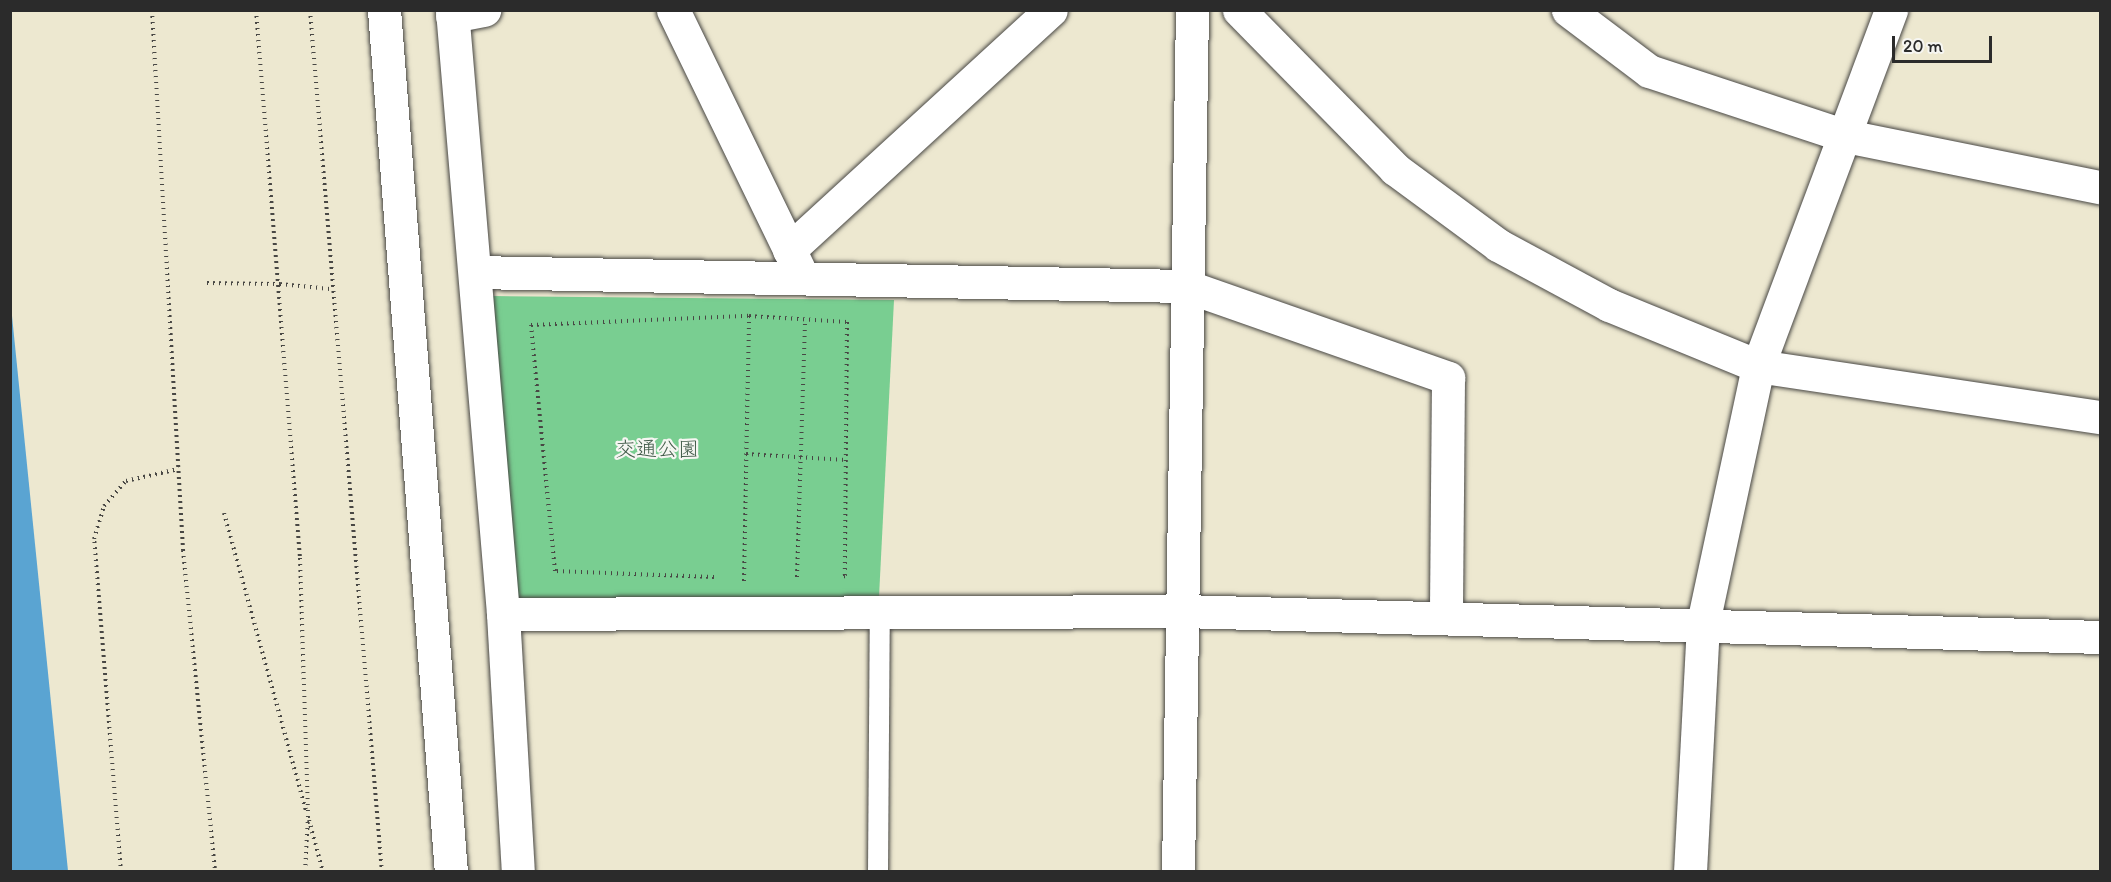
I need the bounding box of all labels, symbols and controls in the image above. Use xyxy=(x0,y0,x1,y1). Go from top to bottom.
scale bar xyxy=(1895,24,1996,62)
text: 20 m xyxy=(1903,35,1943,57)
park label: 交通公園 xyxy=(615,436,699,462)

